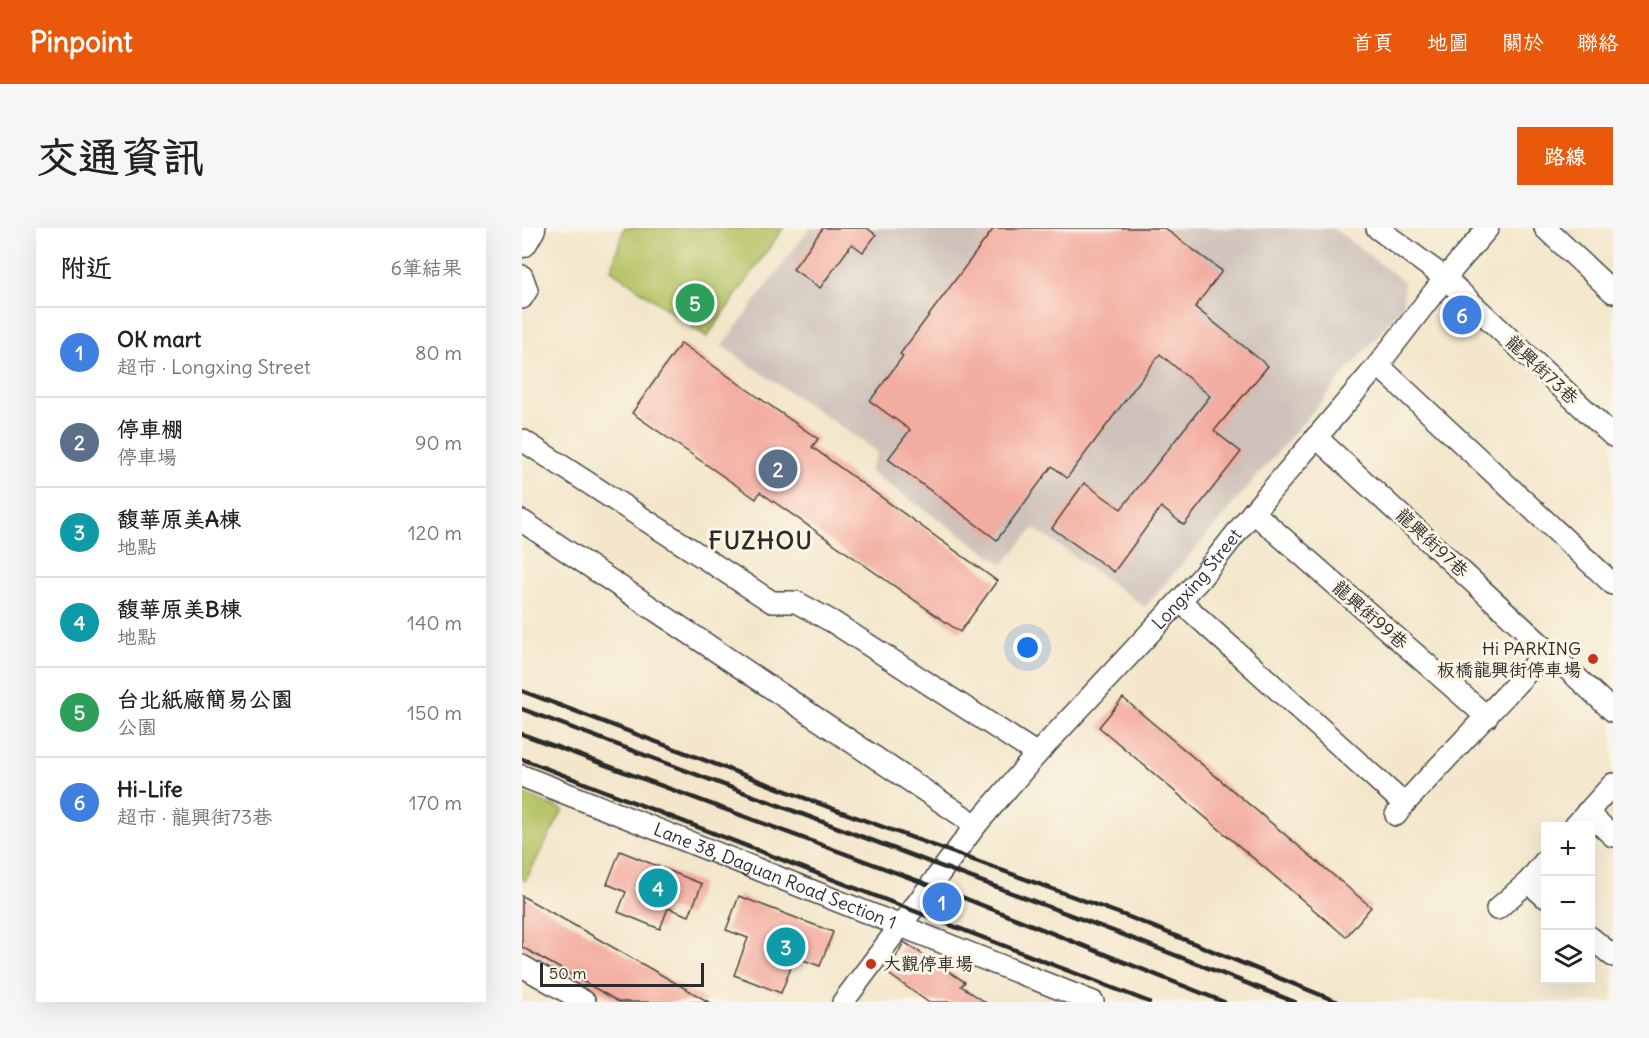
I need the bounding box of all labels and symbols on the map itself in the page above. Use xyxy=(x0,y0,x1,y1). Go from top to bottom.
pin: 5 xyxy=(676,280,714,326)
pin: 6 xyxy=(1442,292,1482,338)
street label: 龍興街73巷 xyxy=(1501,330,1583,409)
pin: 2 xyxy=(758,446,798,492)
street label: 龍興街97巷 xyxy=(1391,503,1474,582)
street label: Longxing Street xyxy=(1147,524,1246,634)
district label: FUZHOU xyxy=(709,525,813,555)
street label: 龍興街99巷 xyxy=(1328,576,1413,654)
your location xyxy=(1013,633,1042,662)
place label: Hi PARKING 板橋龍興街停車場 xyxy=(1437,637,1581,681)
marker: Hi PARKING 板橋龍興街停車場 xyxy=(1586,652,1600,666)
street label: Lane 38, Daguan Road Section 1 xyxy=(650,817,900,934)
pin: 4 xyxy=(638,866,678,910)
pin: 1 xyxy=(922,880,962,924)
pin: 3 xyxy=(766,924,806,970)
place label: 大觀停車場 xyxy=(883,952,973,975)
marker: 大觀停車場 xyxy=(864,957,878,971)
scale bar xyxy=(540,960,704,988)

